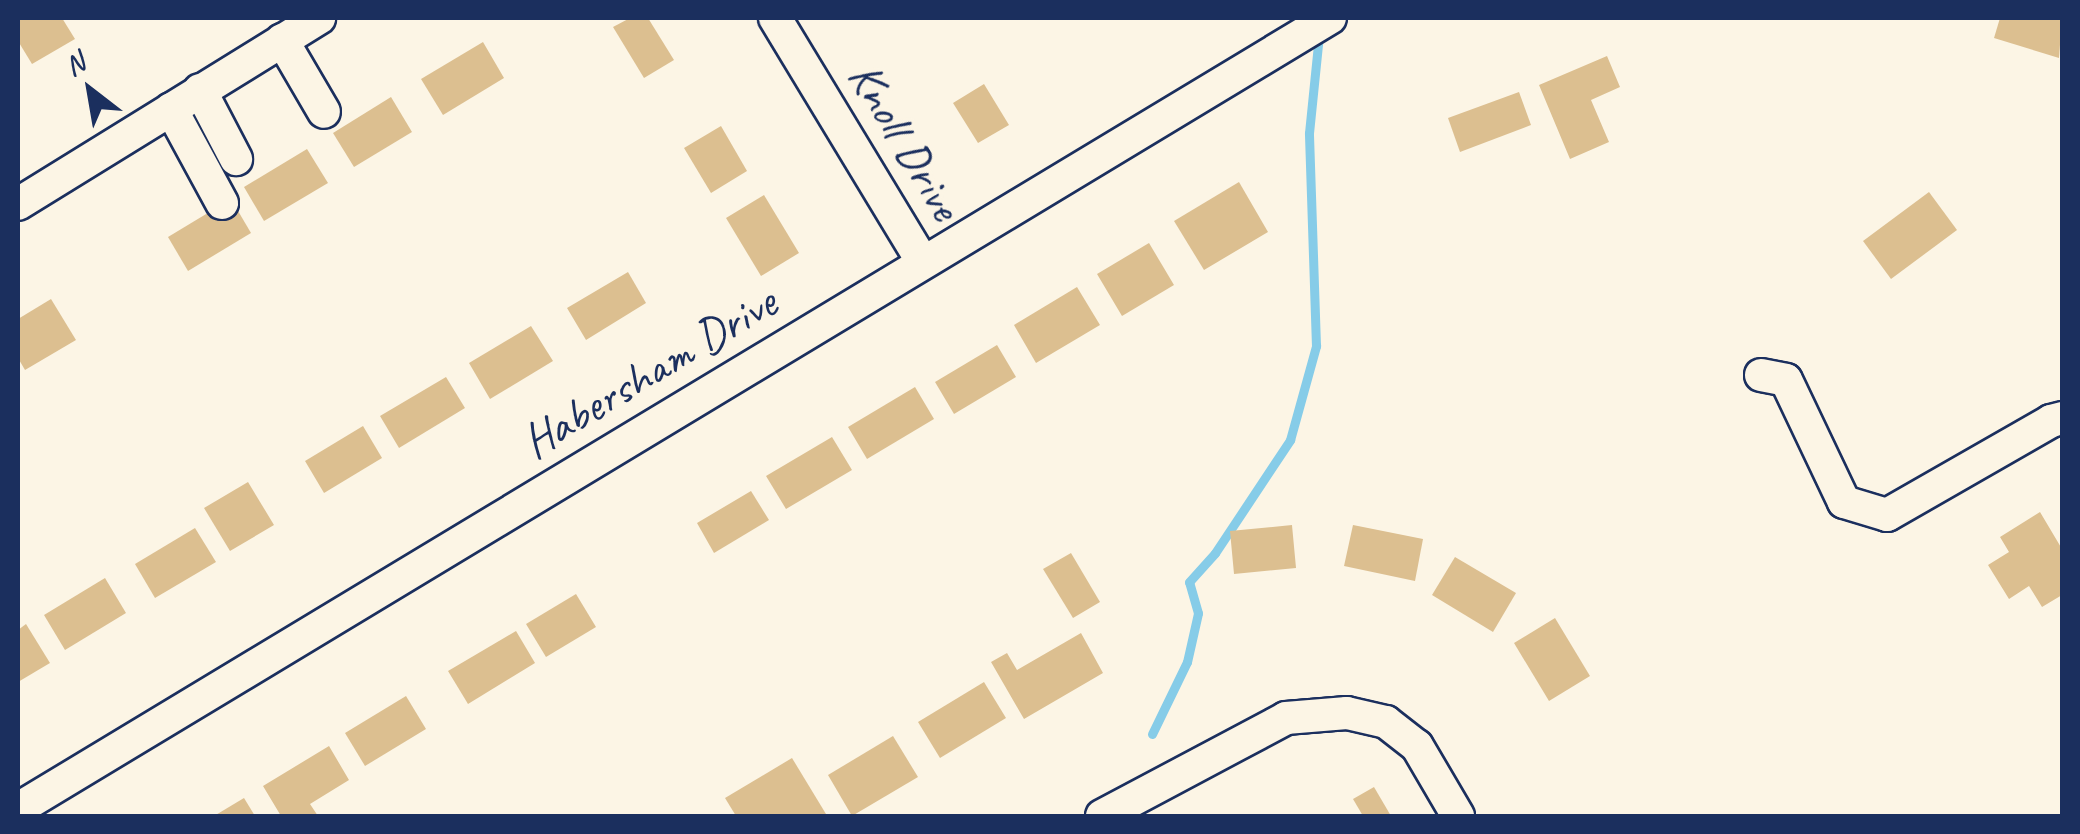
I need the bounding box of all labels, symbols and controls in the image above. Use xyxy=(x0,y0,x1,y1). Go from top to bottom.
north arrow xyxy=(40,40,140,140)
text: N xyxy=(58,44,91,83)
street label: Knoll Drive xyxy=(835,51,975,231)
street label: Habersham Drive xyxy=(511,273,787,471)

